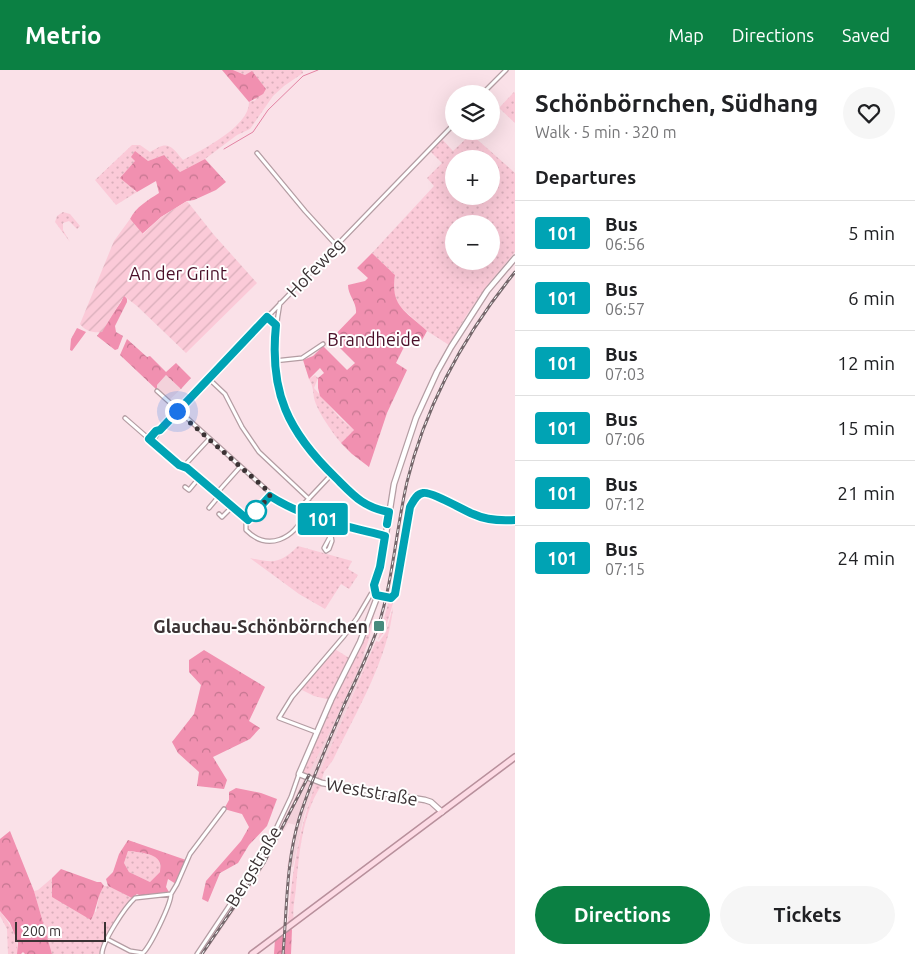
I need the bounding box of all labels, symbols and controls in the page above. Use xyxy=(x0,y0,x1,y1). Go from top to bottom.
text: Metrio xyxy=(25,22,102,49)
text: Map xyxy=(668,25,704,45)
text: Directions xyxy=(732,25,814,45)
text: Saved xyxy=(842,25,890,45)
map controls xyxy=(445,85,500,270)
button: layers xyxy=(445,85,500,140)
button: heart xyxy=(843,87,895,139)
text: Schönbörnchen, Südhang xyxy=(535,90,818,117)
text: Walk · 5 min · 320 m xyxy=(535,123,677,141)
button: + xyxy=(445,150,500,205)
text: Departures xyxy=(535,166,636,188)
text: Bus xyxy=(605,213,638,235)
button: − xyxy=(445,215,500,270)
text: 5 min xyxy=(848,222,895,244)
text: 101 xyxy=(547,223,578,243)
street label: Hofeweg xyxy=(282,233,348,301)
text: 06:56 xyxy=(605,235,645,253)
park label: An der Grint xyxy=(129,263,227,283)
text: Bus xyxy=(605,278,638,300)
text: 6 min xyxy=(848,287,895,309)
text: 101 xyxy=(547,288,578,308)
text: 06:57 xyxy=(605,300,645,318)
park label: Brandheide xyxy=(327,329,421,349)
text: Bus xyxy=(605,343,638,365)
text: 12 min xyxy=(837,352,895,374)
text: 101 xyxy=(547,353,578,373)
text: 07:03 xyxy=(605,365,645,383)
your location xyxy=(165,399,190,424)
text: Bus xyxy=(605,408,638,430)
text: 15 min xyxy=(837,417,895,439)
text: 101 xyxy=(547,418,578,438)
text: 07:06 xyxy=(605,430,645,448)
text: Bus xyxy=(605,473,638,495)
text: 21 min xyxy=(837,482,895,504)
text: 101 xyxy=(547,483,578,503)
text: 07:12 xyxy=(605,495,645,513)
unlabelled marker xyxy=(245,500,267,522)
line badge: 101 xyxy=(294,503,352,535)
text: 101 xyxy=(308,509,338,529)
text: Bus xyxy=(605,538,638,560)
text: 24 min xyxy=(837,547,895,569)
text: 101 xyxy=(547,548,578,568)
text: 07:15 xyxy=(605,560,645,578)
place label: Glauchau-Schönbörnchen xyxy=(153,616,368,636)
marker: Glauchau-Schönbörnchen xyxy=(372,619,386,633)
street label: Weststraße xyxy=(325,773,419,809)
street label: Bergstraße xyxy=(221,822,285,910)
button: Directions xyxy=(535,886,710,944)
button: Tickets xyxy=(720,886,895,944)
scale bar xyxy=(15,919,106,942)
text: 200 m xyxy=(22,923,61,939)

